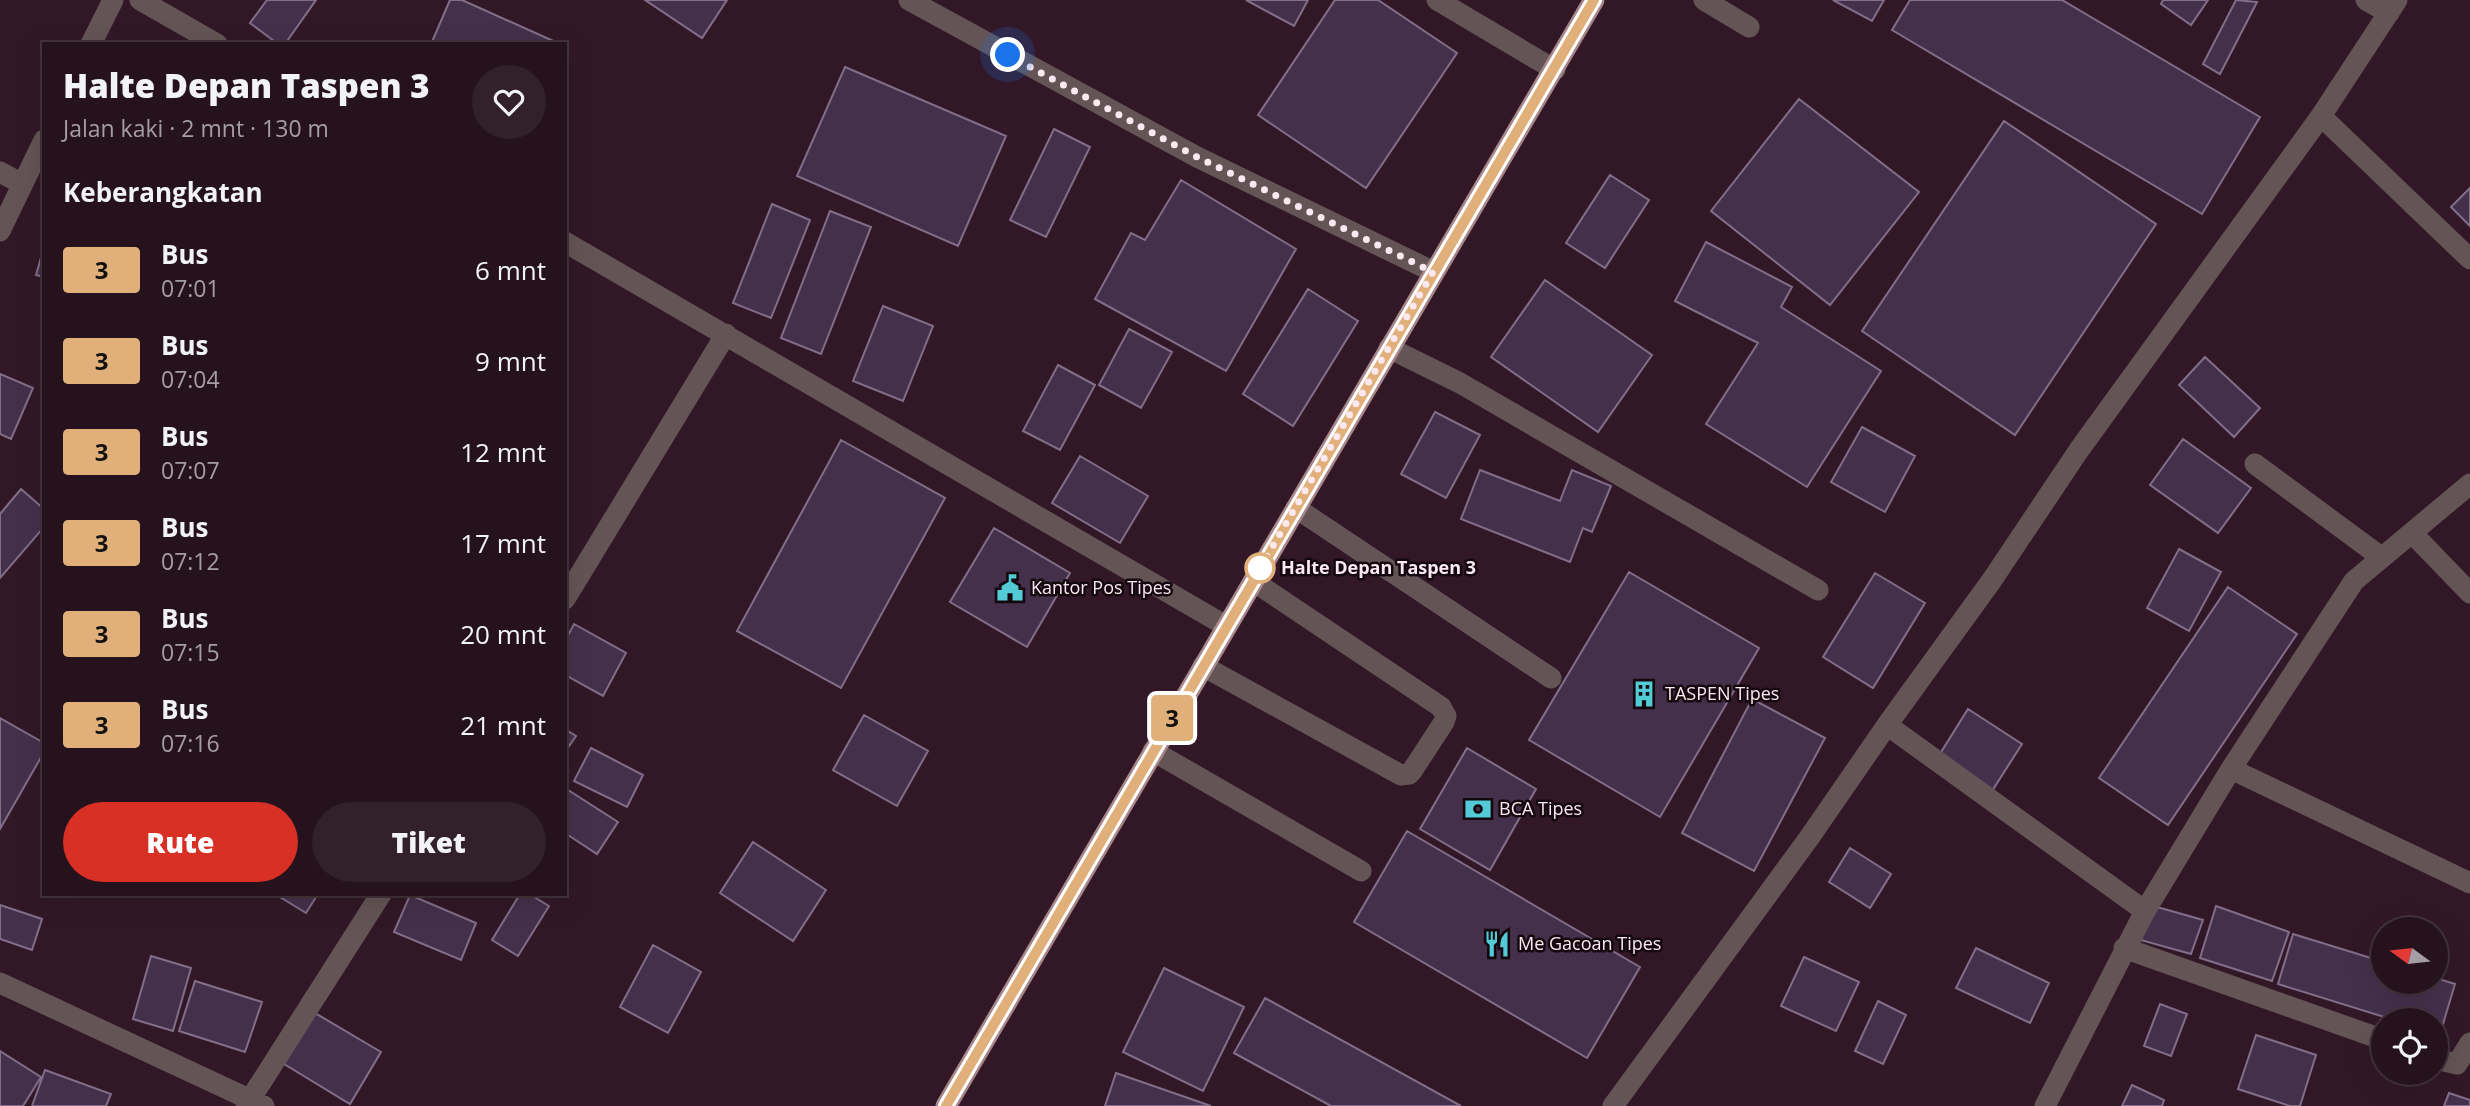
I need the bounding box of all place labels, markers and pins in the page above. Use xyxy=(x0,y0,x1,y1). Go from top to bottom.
marker: Halte Depan Taspen 3 xyxy=(1245,553,1275,583)
place label: Halte Depan Taspen 3 xyxy=(1281,555,1476,579)
public building icon: Kantor Pos Tipes xyxy=(995,573,1025,603)
place label: Kantor Pos Tipes xyxy=(1031,575,1171,599)
building icon: TASPEN Tipes xyxy=(1629,679,1659,709)
place label: TASPEN Tipes xyxy=(1665,681,1779,705)
bank icon: BCA Tipes xyxy=(1463,794,1493,824)
place label: BCA Tipes xyxy=(1499,796,1582,820)
restaurant icon: Me Gacoan Tipes xyxy=(1482,929,1512,959)
place label: Me Gacoan Tipes xyxy=(1518,931,1661,955)

